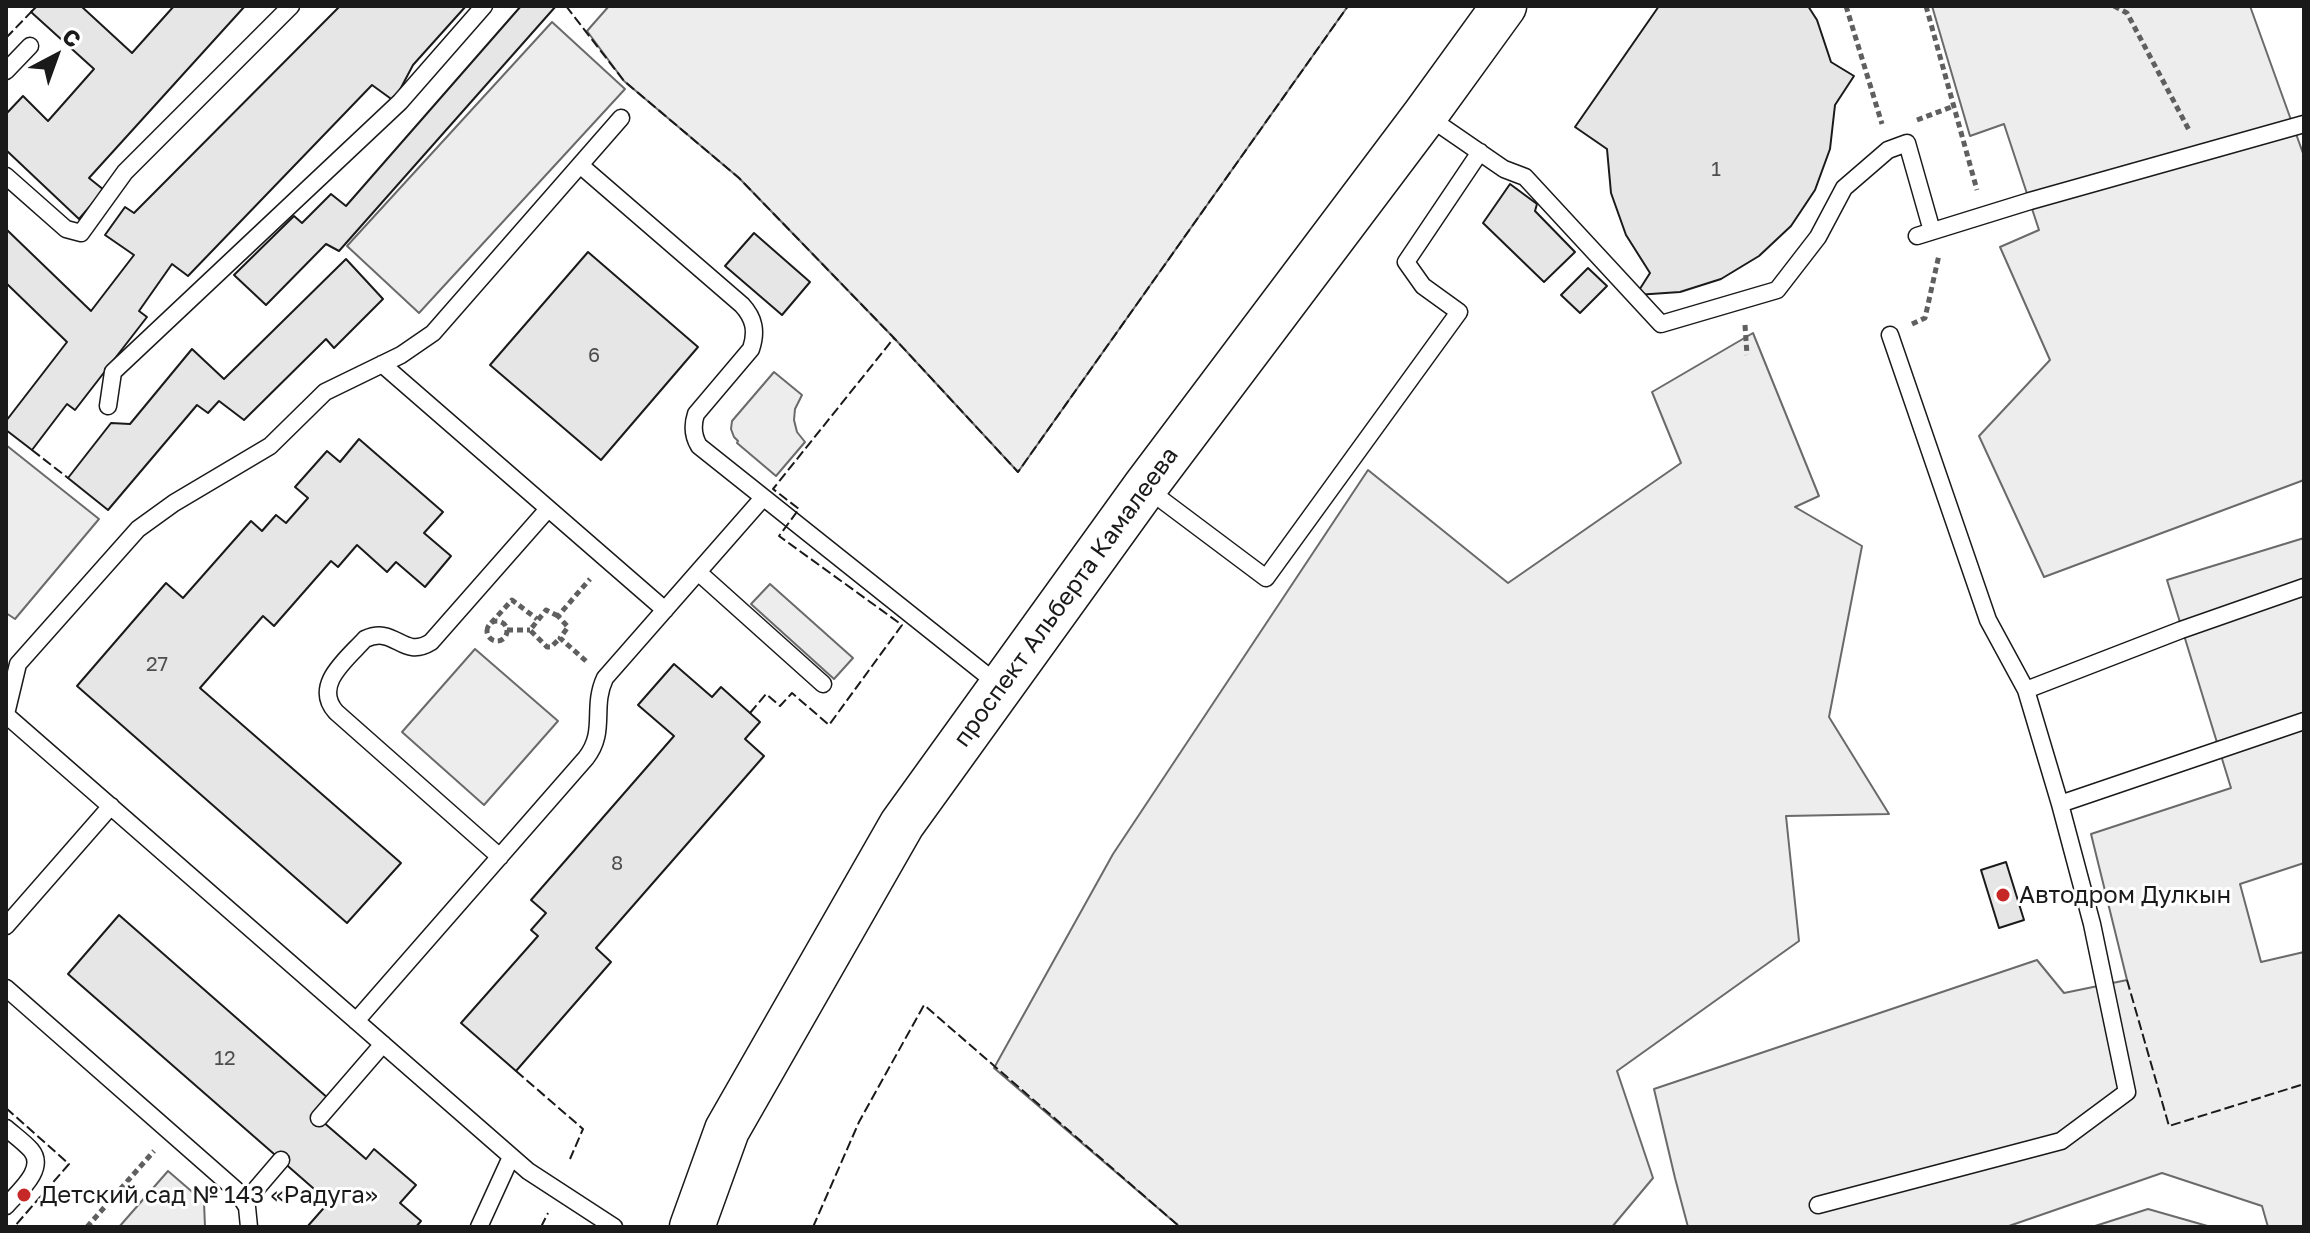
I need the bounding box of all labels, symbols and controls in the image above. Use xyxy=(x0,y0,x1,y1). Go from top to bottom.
north arrow xyxy=(16,16,96,96)
text: С xyxy=(57,22,87,53)
house number: 1 xyxy=(1711,158,1721,182)
house number: 6 xyxy=(588,344,600,368)
street label: проспект Альберта Камалеева xyxy=(948,442,1184,752)
house number: 27 xyxy=(146,653,168,677)
house number: 8 xyxy=(611,852,623,876)
place label: Автодром Дулкын xyxy=(2019,881,2231,909)
marker: Автодром Дулкын xyxy=(1994,886,2012,904)
house number: 12 xyxy=(214,1047,236,1071)
place label: Детский сад № 143 «Радуга» xyxy=(40,1181,378,1209)
marker: Детский сад № 143 «Радуга» xyxy=(15,1186,33,1204)

